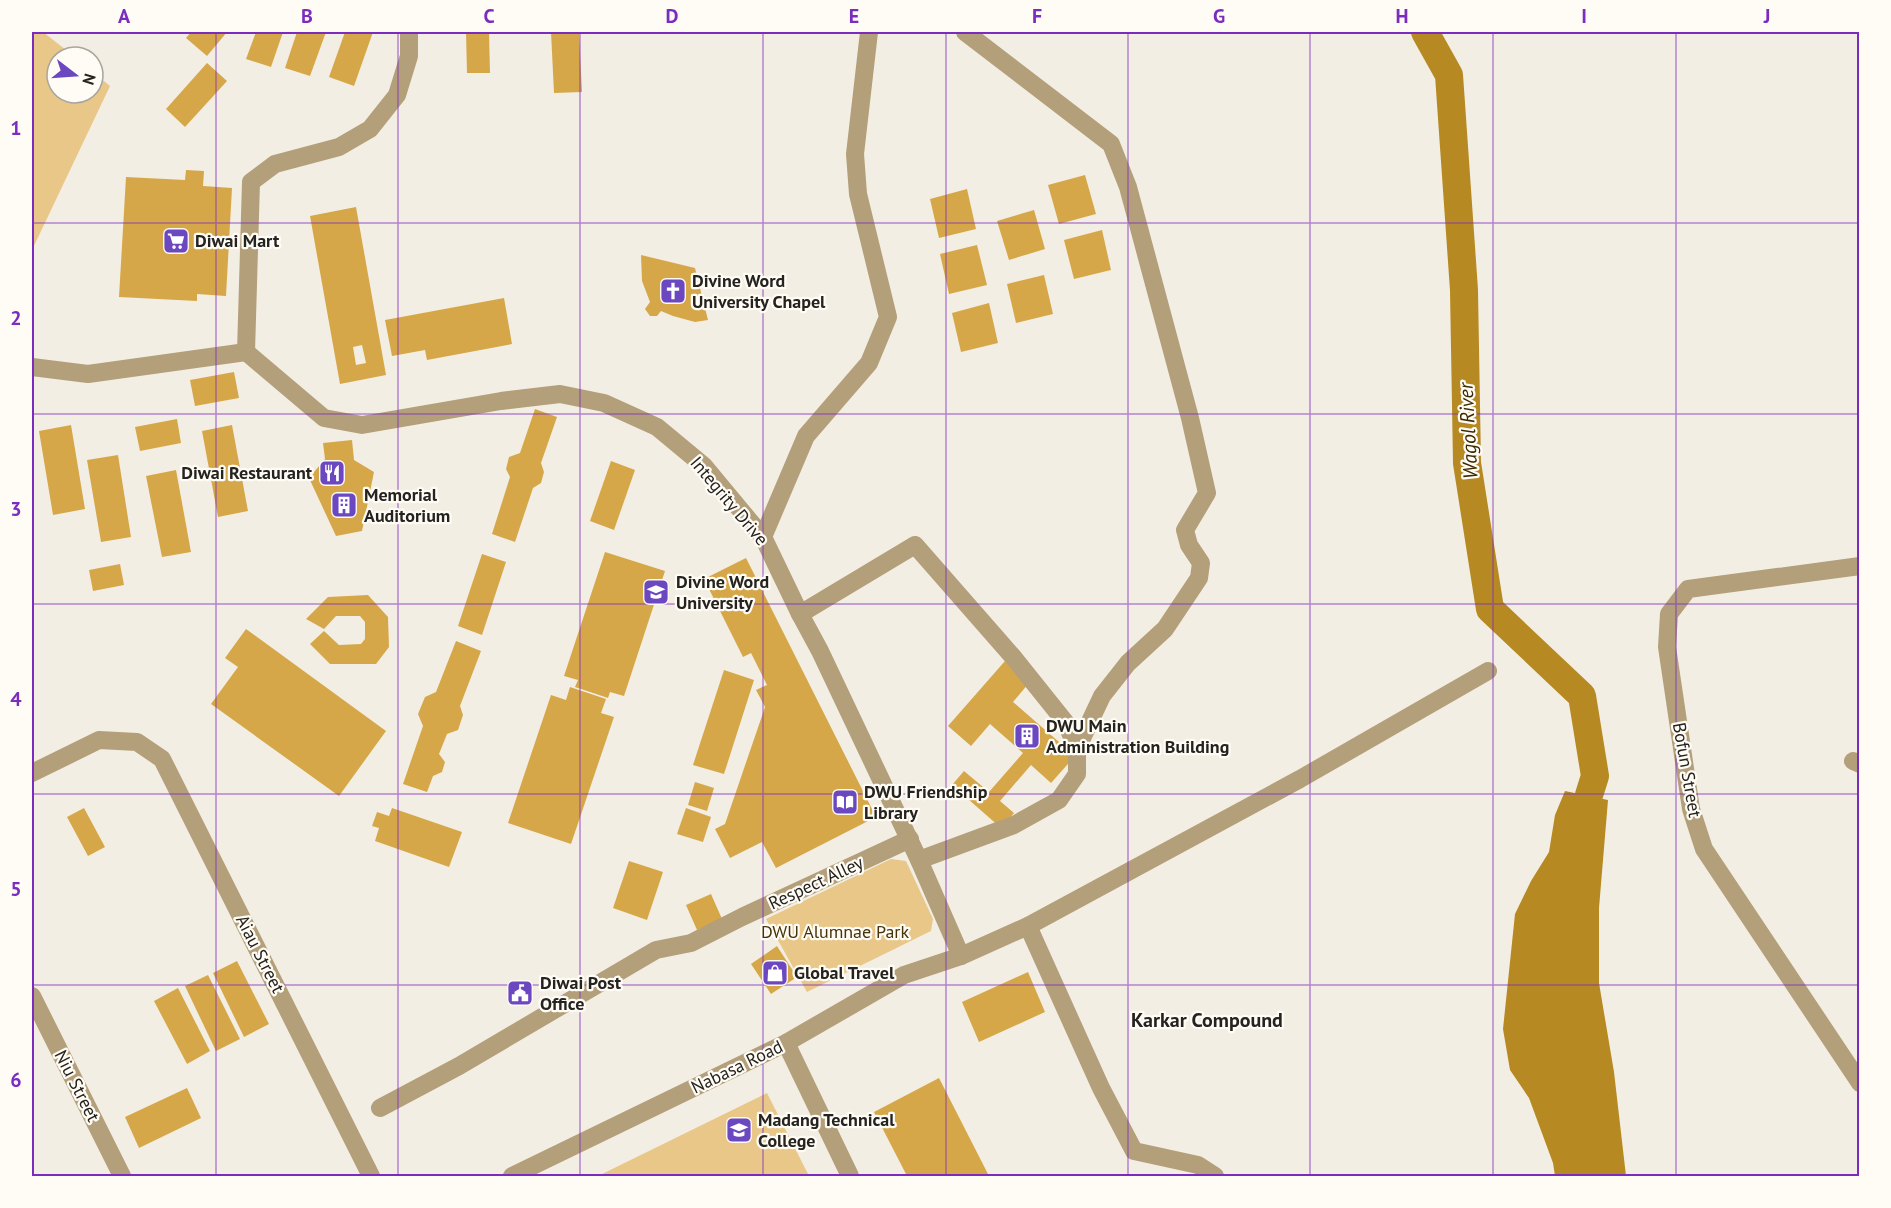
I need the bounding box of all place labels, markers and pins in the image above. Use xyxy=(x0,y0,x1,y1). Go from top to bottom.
supermarket icon: Diwai Mart xyxy=(161,226,191,256)
place label: Diwai Mart xyxy=(195,229,280,252)
place label: Divine Word University Chapel xyxy=(692,269,826,313)
church icon: Divine Word University Chapel xyxy=(658,276,688,306)
restaurant icon: Diwai Restaurant xyxy=(317,458,347,488)
place label: Diwai Restaurant xyxy=(181,461,313,484)
place label: Memorial Auditorium xyxy=(364,483,450,527)
building icon: Memorial Auditorium xyxy=(329,490,359,520)
place label: Divine Word University xyxy=(676,570,769,614)
school or university icon: Divine Word University xyxy=(641,577,671,607)
place label: DWU Main Administration Building xyxy=(1046,714,1229,758)
building icon: DWU Main Administration Building xyxy=(1012,721,1042,751)
place label: DWU Friendship Library xyxy=(864,780,988,824)
library icon: DWU Friendship Library xyxy=(830,787,860,817)
shop icon: Global Travel xyxy=(760,958,790,988)
place label: Global Travel xyxy=(794,961,895,984)
place label: Diwai Post Office xyxy=(540,971,622,1015)
public building icon: Diwai Post Office xyxy=(505,978,535,1008)
place label: Madang Technical College xyxy=(758,1108,895,1152)
school or university icon: Madang Technical College xyxy=(724,1115,754,1145)

